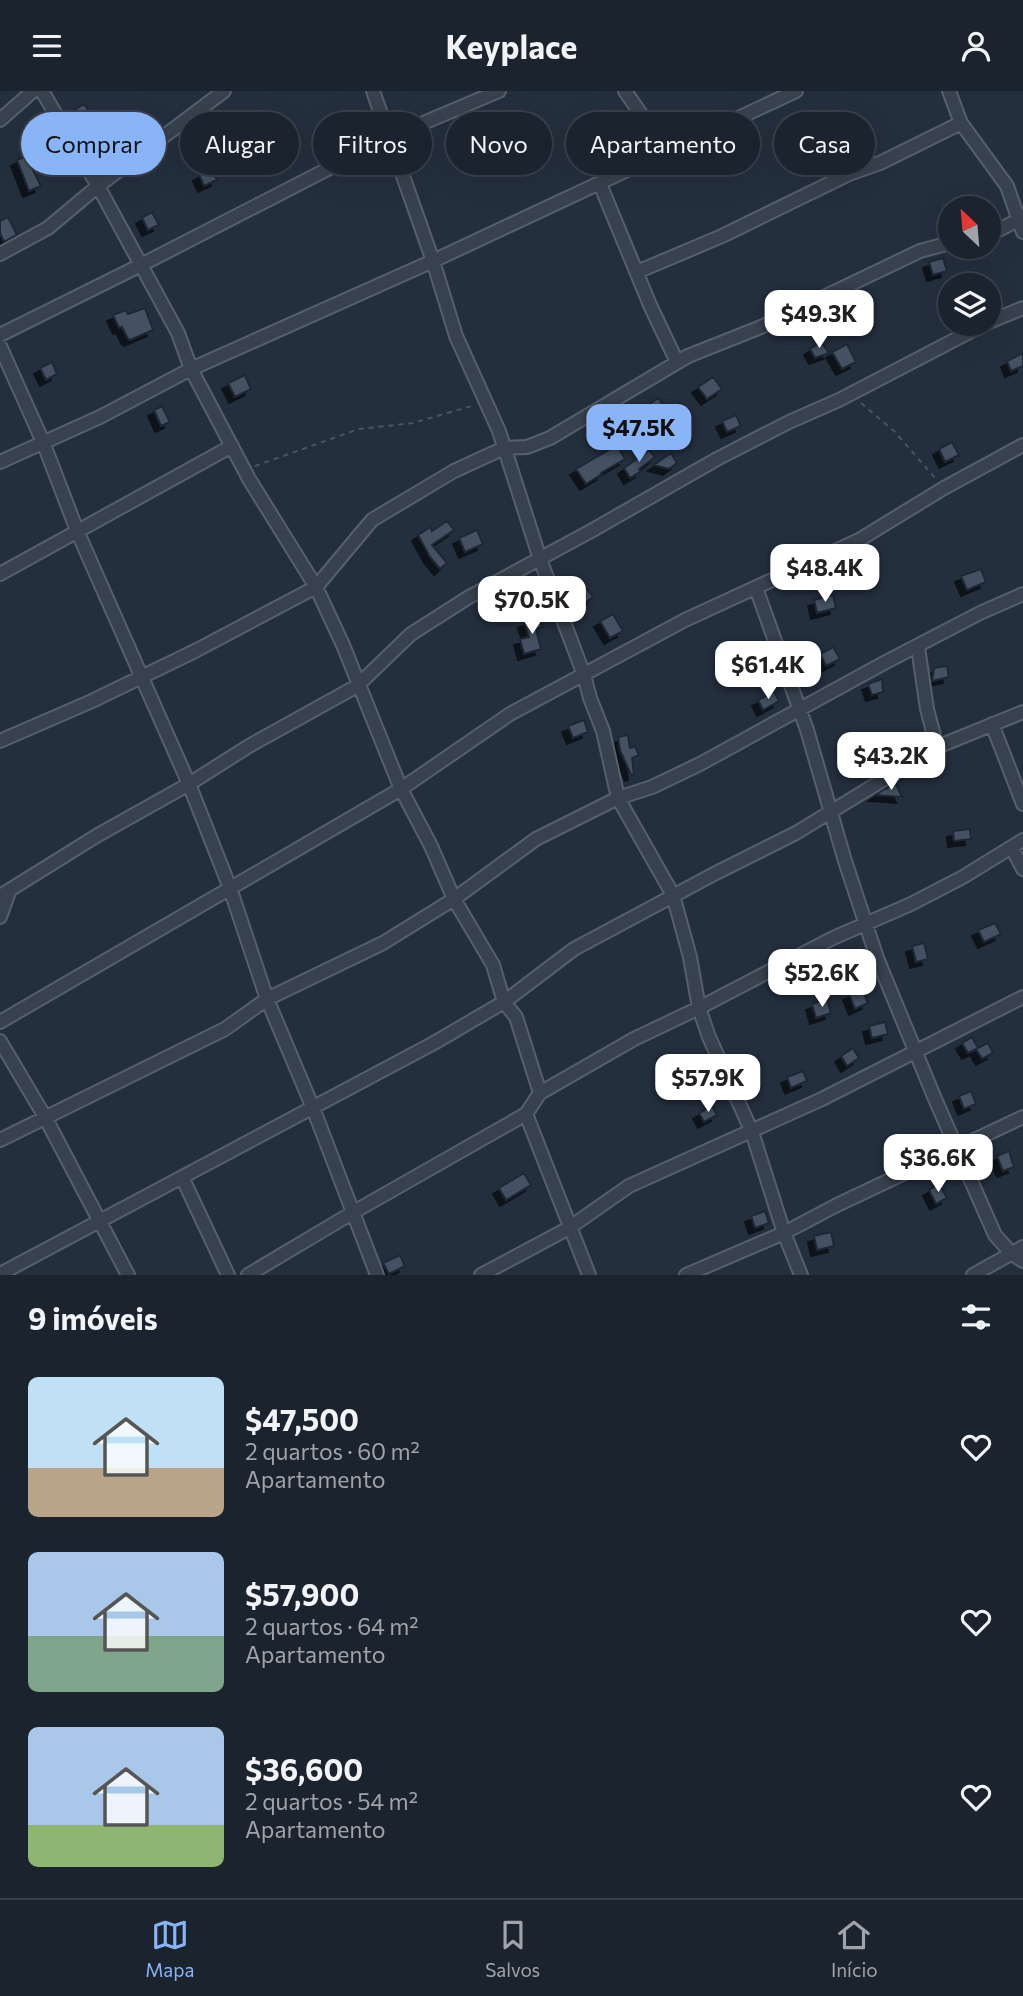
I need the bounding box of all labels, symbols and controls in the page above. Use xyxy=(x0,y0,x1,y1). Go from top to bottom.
text: Keyplace xyxy=(446,26,577,66)
icon: menu xyxy=(28,27,66,65)
icon: person xyxy=(957,27,995,65)
chip: Comprar xyxy=(21,112,166,175)
chip: Alugar xyxy=(180,112,299,175)
chip: Filtros xyxy=(313,112,432,175)
chip: Novo xyxy=(446,112,552,175)
chip: Apartamento xyxy=(566,112,760,175)
chip: Casa xyxy=(774,112,875,175)
north arrow xyxy=(938,196,1001,259)
map controls xyxy=(938,196,1001,336)
button: layers xyxy=(938,273,1001,336)
pin: $49.3K xyxy=(762,291,876,350)
text: $49.3K xyxy=(781,299,857,327)
pin: $47.5K xyxy=(582,405,696,464)
text: $47.5K xyxy=(602,413,676,441)
pin: $48.4K xyxy=(768,545,882,604)
text: $48.4K xyxy=(786,553,864,581)
pin: $70.5K xyxy=(475,577,589,636)
text: $70.5K xyxy=(494,585,570,613)
pin: $61.4K xyxy=(711,641,825,701)
text: $61.4K xyxy=(731,650,805,678)
pin: $43.2K xyxy=(834,733,948,792)
text: $43.2K xyxy=(853,741,929,769)
pin: $52.6K xyxy=(765,949,879,1009)
text: $52.6K xyxy=(784,958,860,986)
pin: $57.9K xyxy=(651,1055,765,1114)
text: $57.9K xyxy=(671,1063,745,1091)
pin: $36.6K xyxy=(881,1135,995,1194)
text: $36.6K xyxy=(900,1143,976,1171)
icon: filters xyxy=(957,1298,995,1336)
text: 9 imóveis xyxy=(28,1299,158,1336)
text: $47,500 xyxy=(245,1400,359,1437)
icon: home xyxy=(84,1405,168,1489)
icon: heart xyxy=(957,1428,995,1466)
text: 2 quartos · 60 m² xyxy=(245,1437,420,1465)
text: Apartamento xyxy=(245,1465,386,1493)
text: $57,900 xyxy=(245,1575,359,1612)
icon: home xyxy=(84,1580,168,1664)
icon: heart xyxy=(957,1603,995,1641)
text: 2 quartos · 64 m² xyxy=(245,1612,419,1640)
text: Apartamento xyxy=(245,1640,386,1668)
text: $36,600 xyxy=(245,1750,363,1787)
icon: home xyxy=(84,1755,168,1839)
icon: heart xyxy=(957,1778,995,1816)
text: 2 quartos · 54 m² xyxy=(245,1787,418,1815)
text: Apartamento xyxy=(245,1815,386,1843)
tab: Mapa xyxy=(145,1916,194,1981)
tab: Salvos xyxy=(485,1916,540,1981)
tab: Início xyxy=(831,1916,878,1981)

